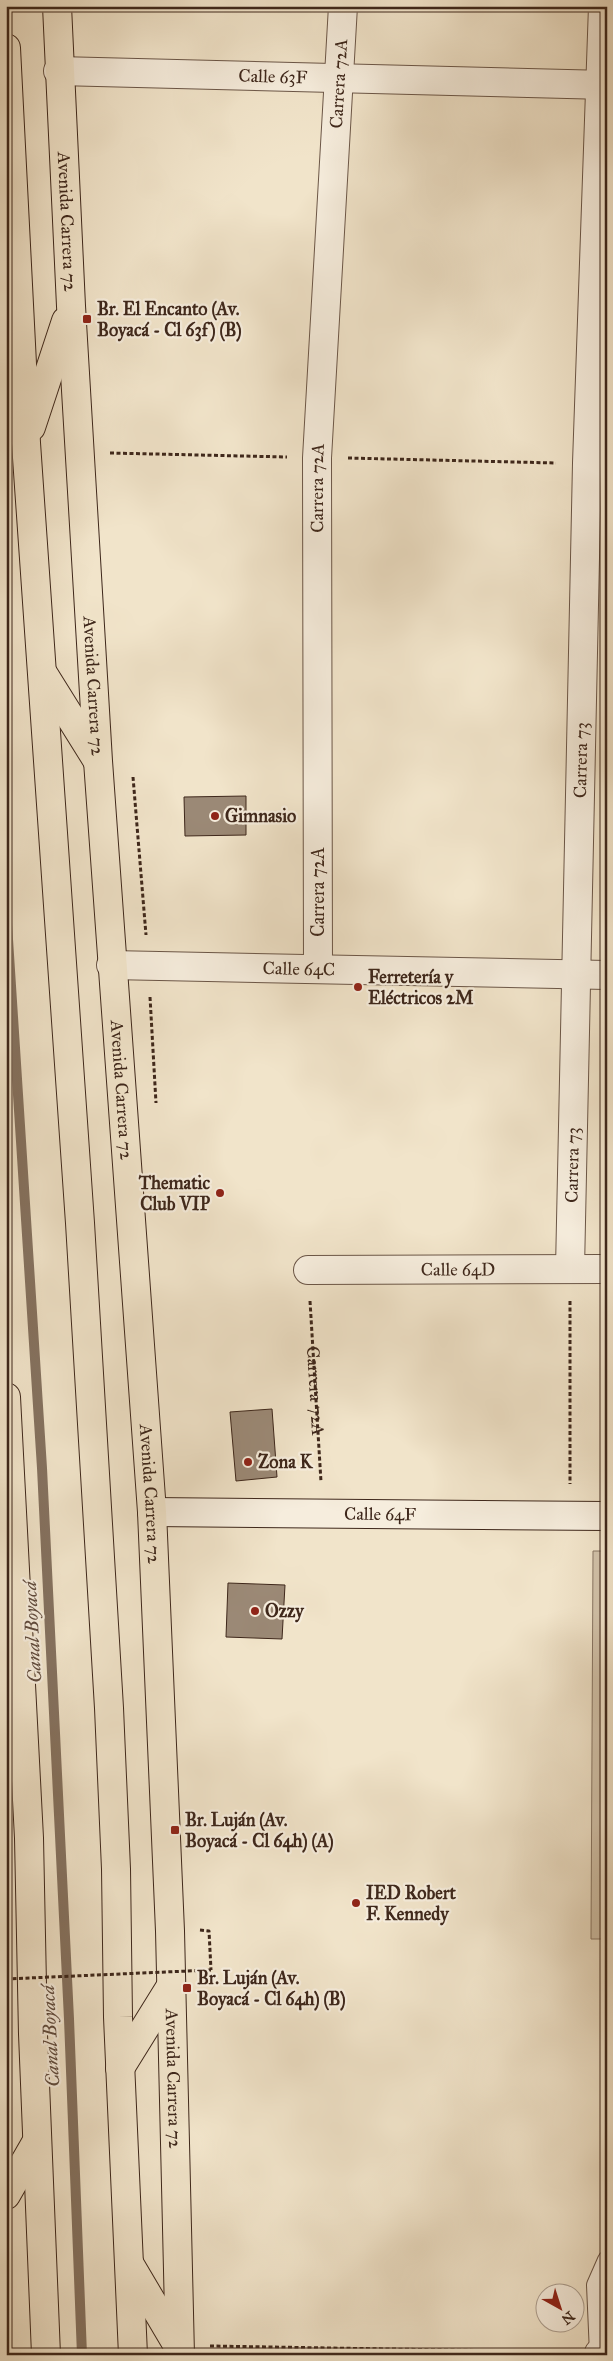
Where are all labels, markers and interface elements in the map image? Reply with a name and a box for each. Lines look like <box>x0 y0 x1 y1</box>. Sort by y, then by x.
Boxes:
street label: Carrera 72A <box>325 38 352 129</box>
street label: Calle 63F <box>238 65 308 88</box>
street label: Avenida Carrera 72 <box>53 150 81 292</box>
place label: Br. El Encanto (Av. Boyacá - Cl 63f) (B) <box>97 298 242 342</box>
marker: Br. El Encanto (Av. Boyacá - Cl 63f) (B) <box>81 313 93 325</box>
street label: Carrera 72A <box>306 443 329 533</box>
street label: Avenida Carrera 72 <box>78 614 109 757</box>
street label: Carrera 73 <box>569 722 593 798</box>
place label: Gimnasio <box>225 805 296 827</box>
marker: Gimnasio <box>209 810 221 822</box>
street label: Carrera 72A <box>307 847 329 937</box>
street label: Calle 64C <box>262 957 335 981</box>
place label: Ferretería y Eléctricos 2M <box>368 966 474 1009</box>
marker: Ferretería y Eléctricos 2M <box>352 981 364 993</box>
street label: Avenida Carrera 72 <box>106 1018 138 1161</box>
street label: Carrera 73 <box>560 1127 584 1203</box>
place label: Thematic Club VIP <box>138 1172 211 1215</box>
marker: Thematic Club VIP <box>214 1187 226 1199</box>
street label: Calle 64D <box>421 1258 495 1281</box>
street label: Carrera 72A <box>302 1345 329 1436</box>
street label: Avenida Carrera 72 <box>135 1422 165 1564</box>
place label: Zona K <box>258 1451 314 1473</box>
marker: Zona K <box>242 1456 254 1468</box>
street label: Calle 64F <box>344 1503 416 1525</box>
water label: Canal Boyacá <box>18 1578 46 1683</box>
place label: Ozzy <box>265 1600 305 1623</box>
marker: Ozzy <box>249 1605 261 1617</box>
place label: Br. Luján (Av. Boyacá - Cl 64h) (A) <box>185 1809 334 1853</box>
marker: Br. Luján (Av. Boyacá - Cl 64h) (A) <box>169 1824 181 1836</box>
place label: IED Robert F. Kennedy <box>366 1882 456 1926</box>
marker: IED Robert F. Kennedy <box>350 1897 362 1909</box>
place label: Br. Luján (Av. Boyacá - Cl 64h) (B) <box>197 1967 346 2011</box>
water label: Canal Boyacá <box>36 1982 64 2087</box>
marker: Br. Luján (Av. Boyacá - Cl 64h) (B) <box>181 1982 193 1994</box>
street label: Avenida Carrera 72 <box>161 2007 186 2149</box>
north arrow <box>536 2284 586 2334</box>
text: N <box>558 2307 578 2328</box>

